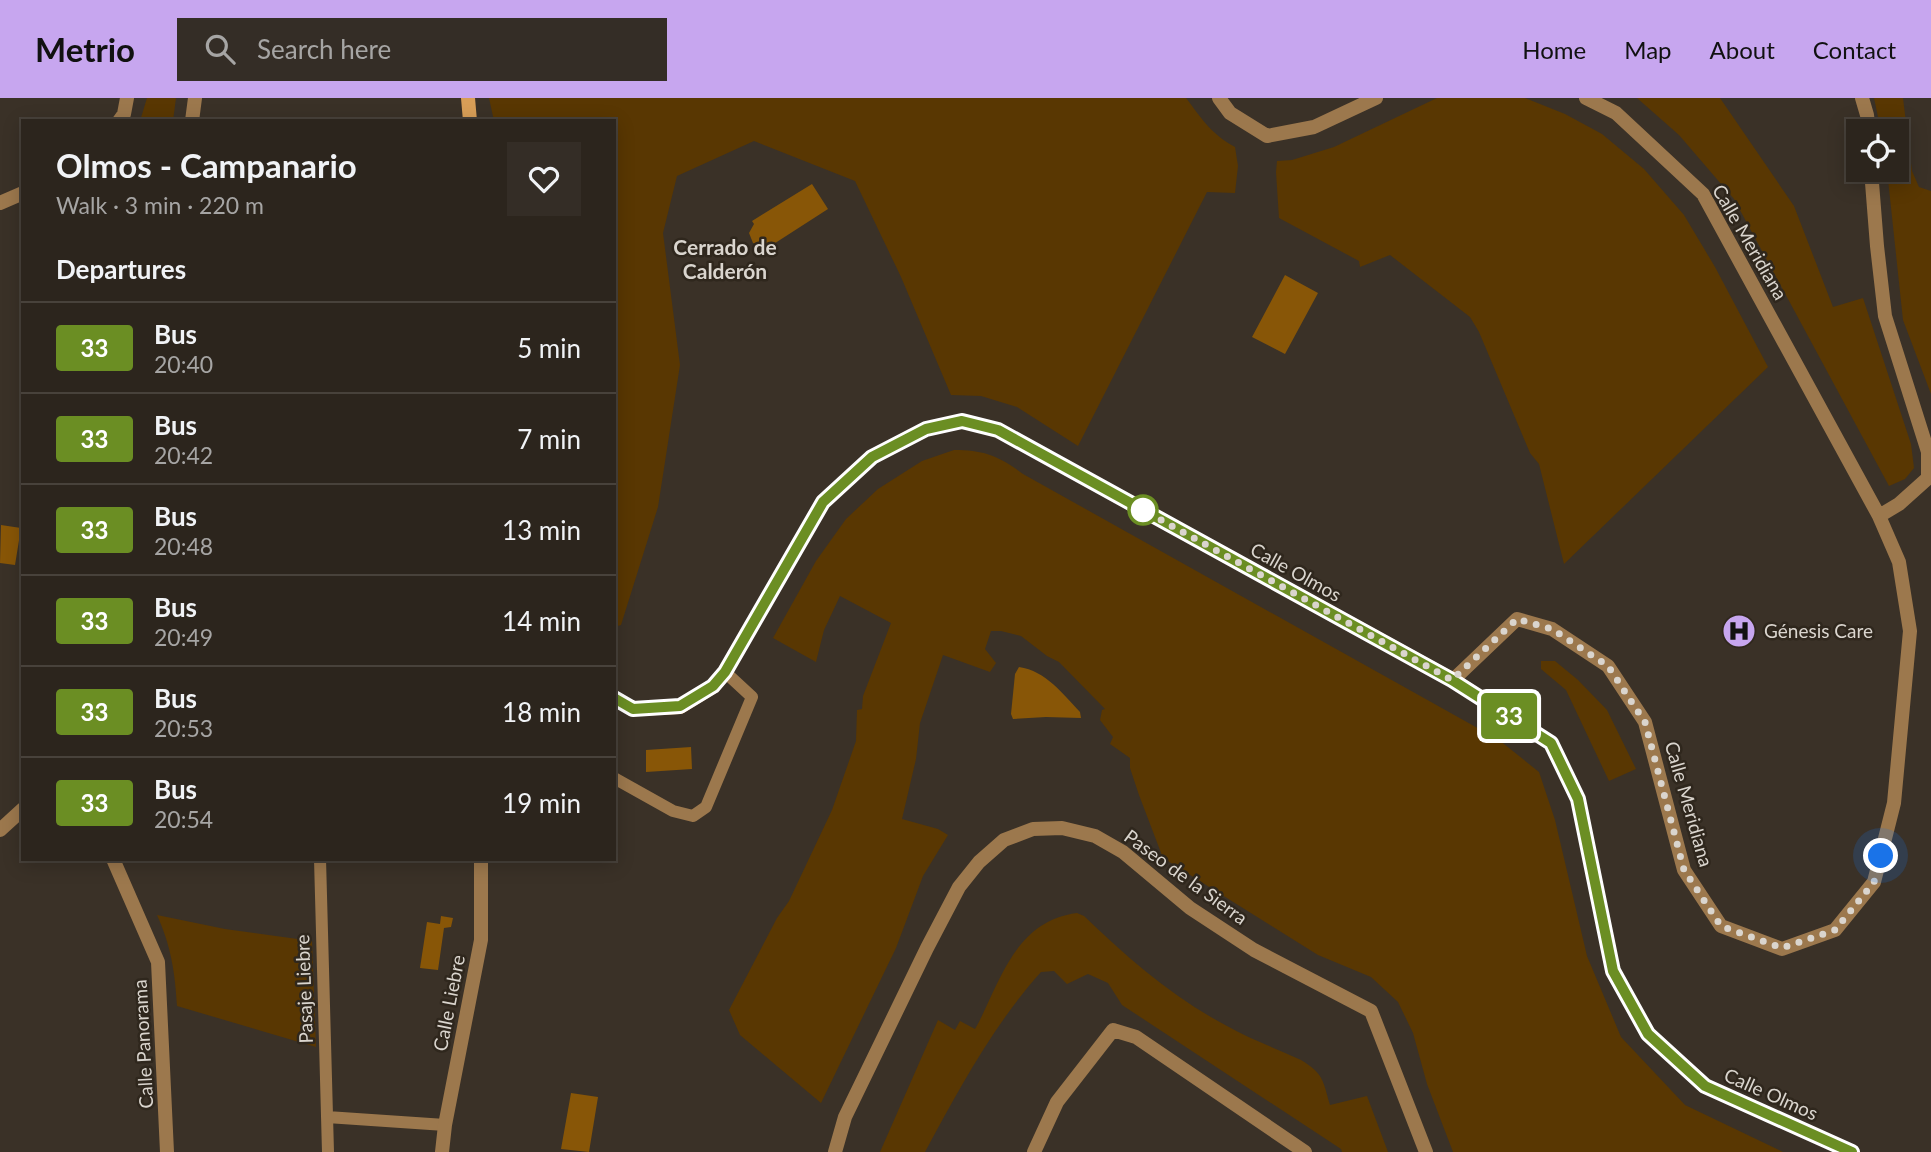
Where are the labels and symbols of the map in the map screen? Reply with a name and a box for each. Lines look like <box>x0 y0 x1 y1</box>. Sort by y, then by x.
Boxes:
street label: Calle Meridiana <box>1708 180 1793 304</box>
district label: Cerrado de Calderón <box>673 234 777 283</box>
unlabelled marker <box>1128 495 1158 525</box>
street label: Calle Olmos <box>1247 537 1346 606</box>
hospital icon: Génesis Care <box>1720 612 1758 650</box>
place label: Génesis Care <box>1764 619 1873 642</box>
line badge: 33 <box>1478 693 1540 739</box>
street label: Calle Meridiana <box>1661 738 1718 869</box>
street label: Paseo de la Sierra <box>1120 824 1252 929</box>
your location <box>1863 838 1898 873</box>
street label: Pasaje Liebre <box>290 934 317 1044</box>
street label: Calle Liebre <box>428 953 469 1053</box>
street label: Calle Panorama <box>128 979 157 1109</box>
street label: Calle Olmos <box>1721 1063 1822 1124</box>

